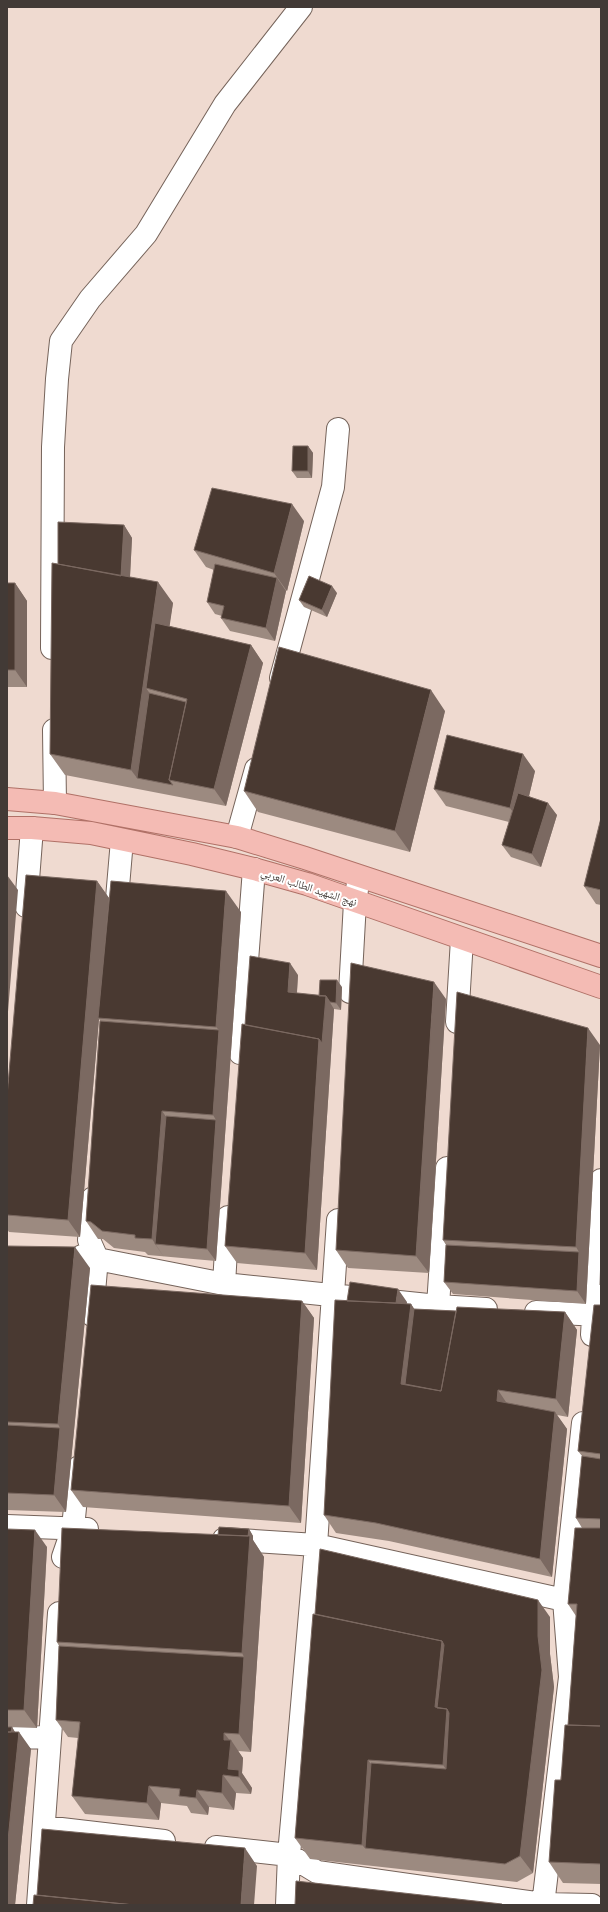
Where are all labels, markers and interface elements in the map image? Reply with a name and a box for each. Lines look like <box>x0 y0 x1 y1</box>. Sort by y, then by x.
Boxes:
street label: نهج الشهيد الطالب العربي <box>259 865 359 911</box>

